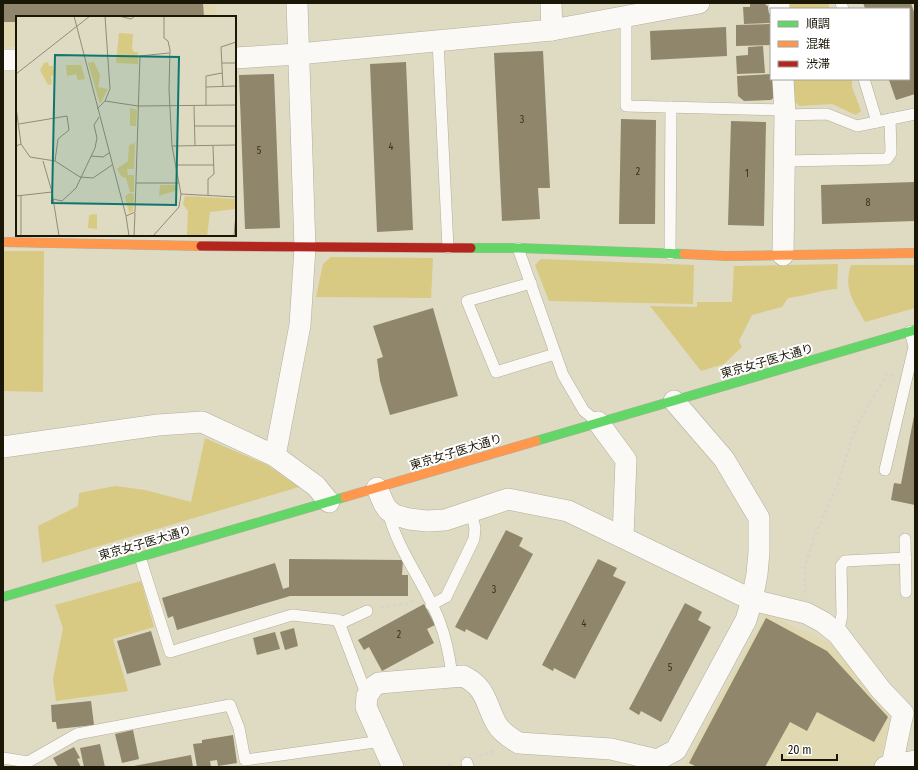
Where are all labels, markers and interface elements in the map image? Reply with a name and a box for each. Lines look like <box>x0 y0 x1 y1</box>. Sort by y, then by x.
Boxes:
legend <box>770 8 910 80</box>
inset map <box>16 16 236 236</box>
text: 順調 <box>806 17 830 31</box>
text: 混雑 <box>806 37 830 51</box>
text: 渋滞 <box>806 57 830 71</box>
house number: 3 <box>520 114 525 126</box>
house number: 4 <box>389 141 394 153</box>
house number: 5 <box>257 145 262 157</box>
house number: 2 <box>636 166 641 178</box>
house number: 1 <box>745 168 749 180</box>
house number: 8 <box>866 197 871 209</box>
street label: 東京女子医大通り <box>719 341 815 381</box>
street label: 東京女子医大通り <box>408 431 504 473</box>
street label: 東京女子医大通り <box>97 523 193 563</box>
house number: 3 <box>492 584 497 596</box>
house number: 4 <box>582 618 587 630</box>
house number: 2 <box>397 629 402 641</box>
house number: 5 <box>668 662 673 674</box>
scale bar <box>782 736 837 762</box>
text: 20 m <box>788 743 812 757</box>

